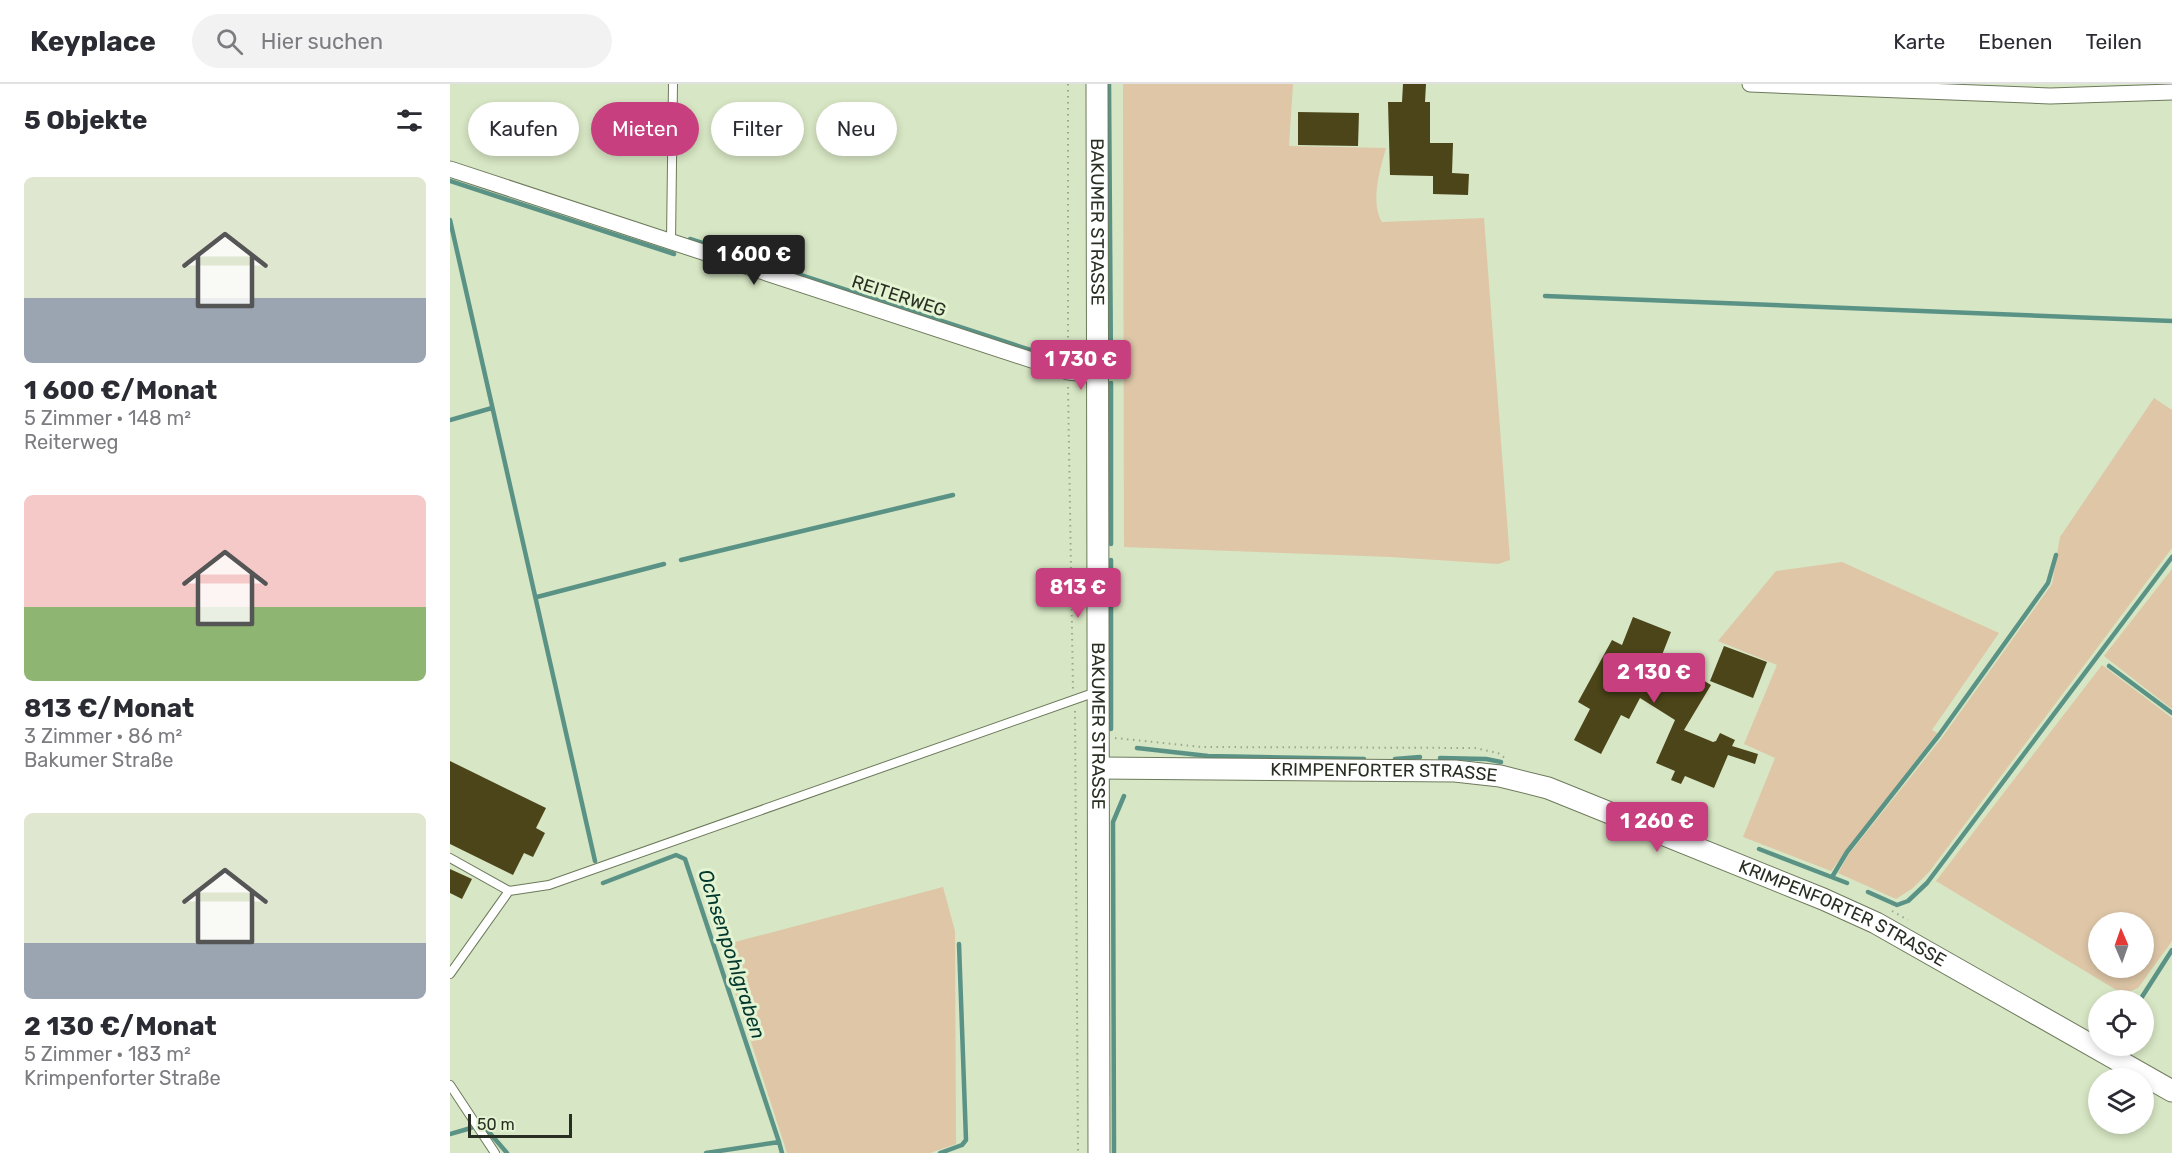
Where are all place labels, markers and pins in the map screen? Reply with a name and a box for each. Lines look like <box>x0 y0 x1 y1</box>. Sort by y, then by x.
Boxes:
pin: 1 600 € <box>699 235 809 286</box>
pin: 1 730 € <box>1026 340 1136 391</box>
pin: 813 € <box>1036 568 1120 619</box>
pin: 2 130 € <box>1599 653 1709 704</box>
pin: 1 260 € <box>1602 802 1712 853</box>

